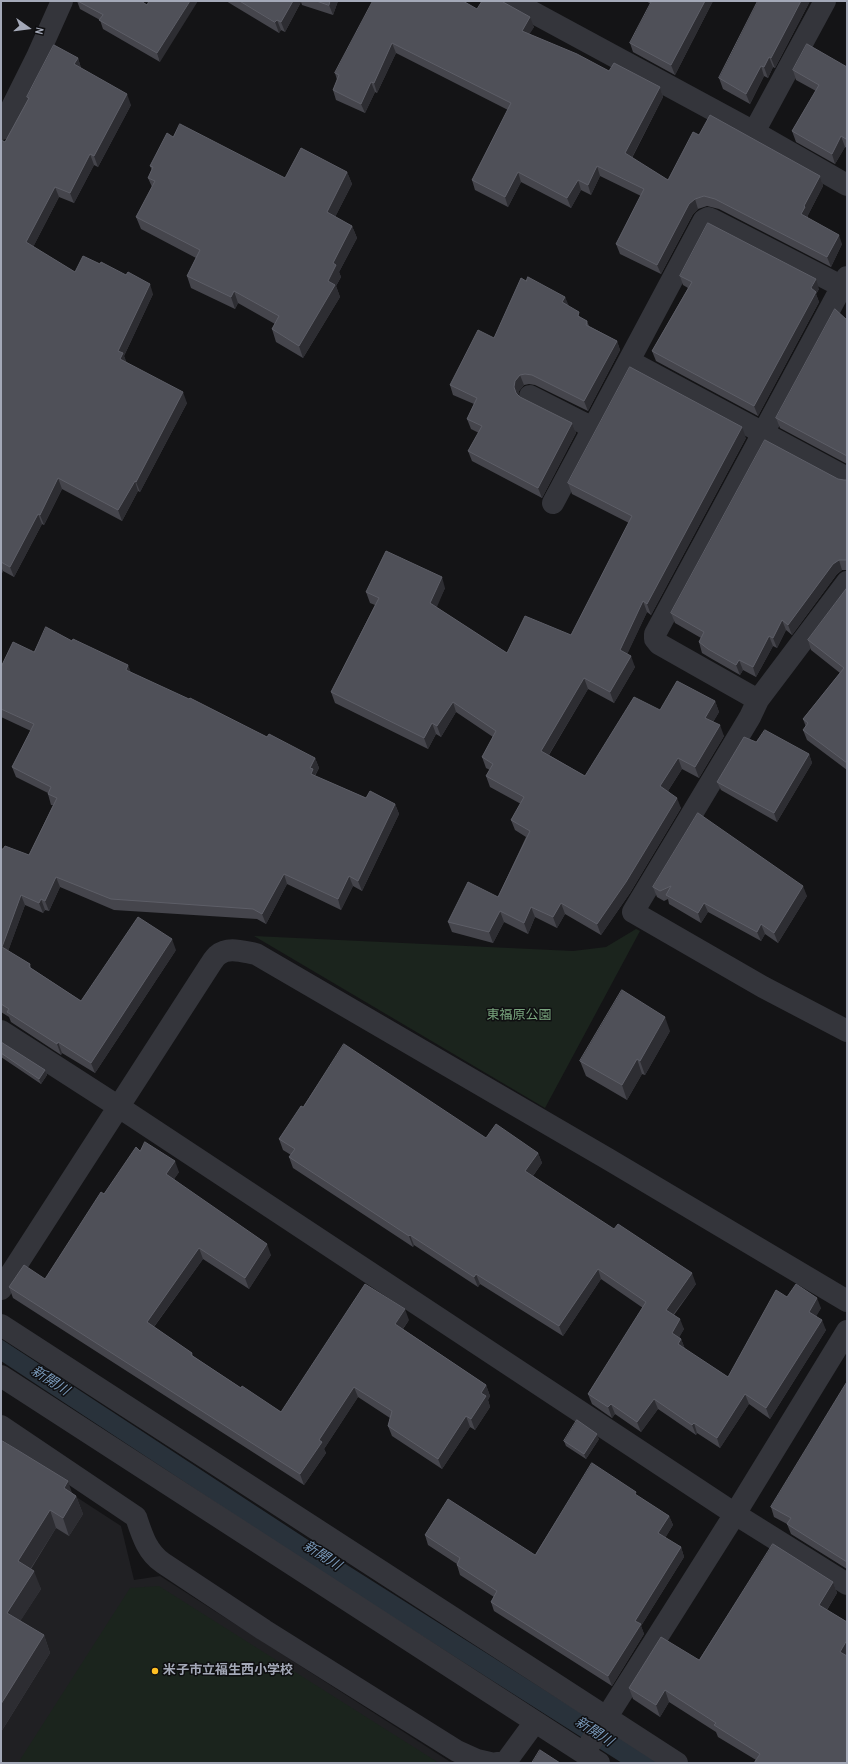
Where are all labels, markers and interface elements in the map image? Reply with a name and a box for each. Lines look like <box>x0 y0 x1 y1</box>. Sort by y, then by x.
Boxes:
north arrow <box>8 8 48 48</box>
text: N <box>32 26 47 36</box>
park label: 東福原公園 <box>487 1008 551 1024</box>
water label: 新開川 <box>28 1363 72 1399</box>
water label: 新開川 <box>300 1538 344 1574</box>
place label: 米子市立福生西小学校 <box>163 1663 293 1679</box>
marker: 米子市立福生西小学校 <box>150 1666 160 1676</box>
water label: 新開川 <box>572 1714 616 1750</box>

